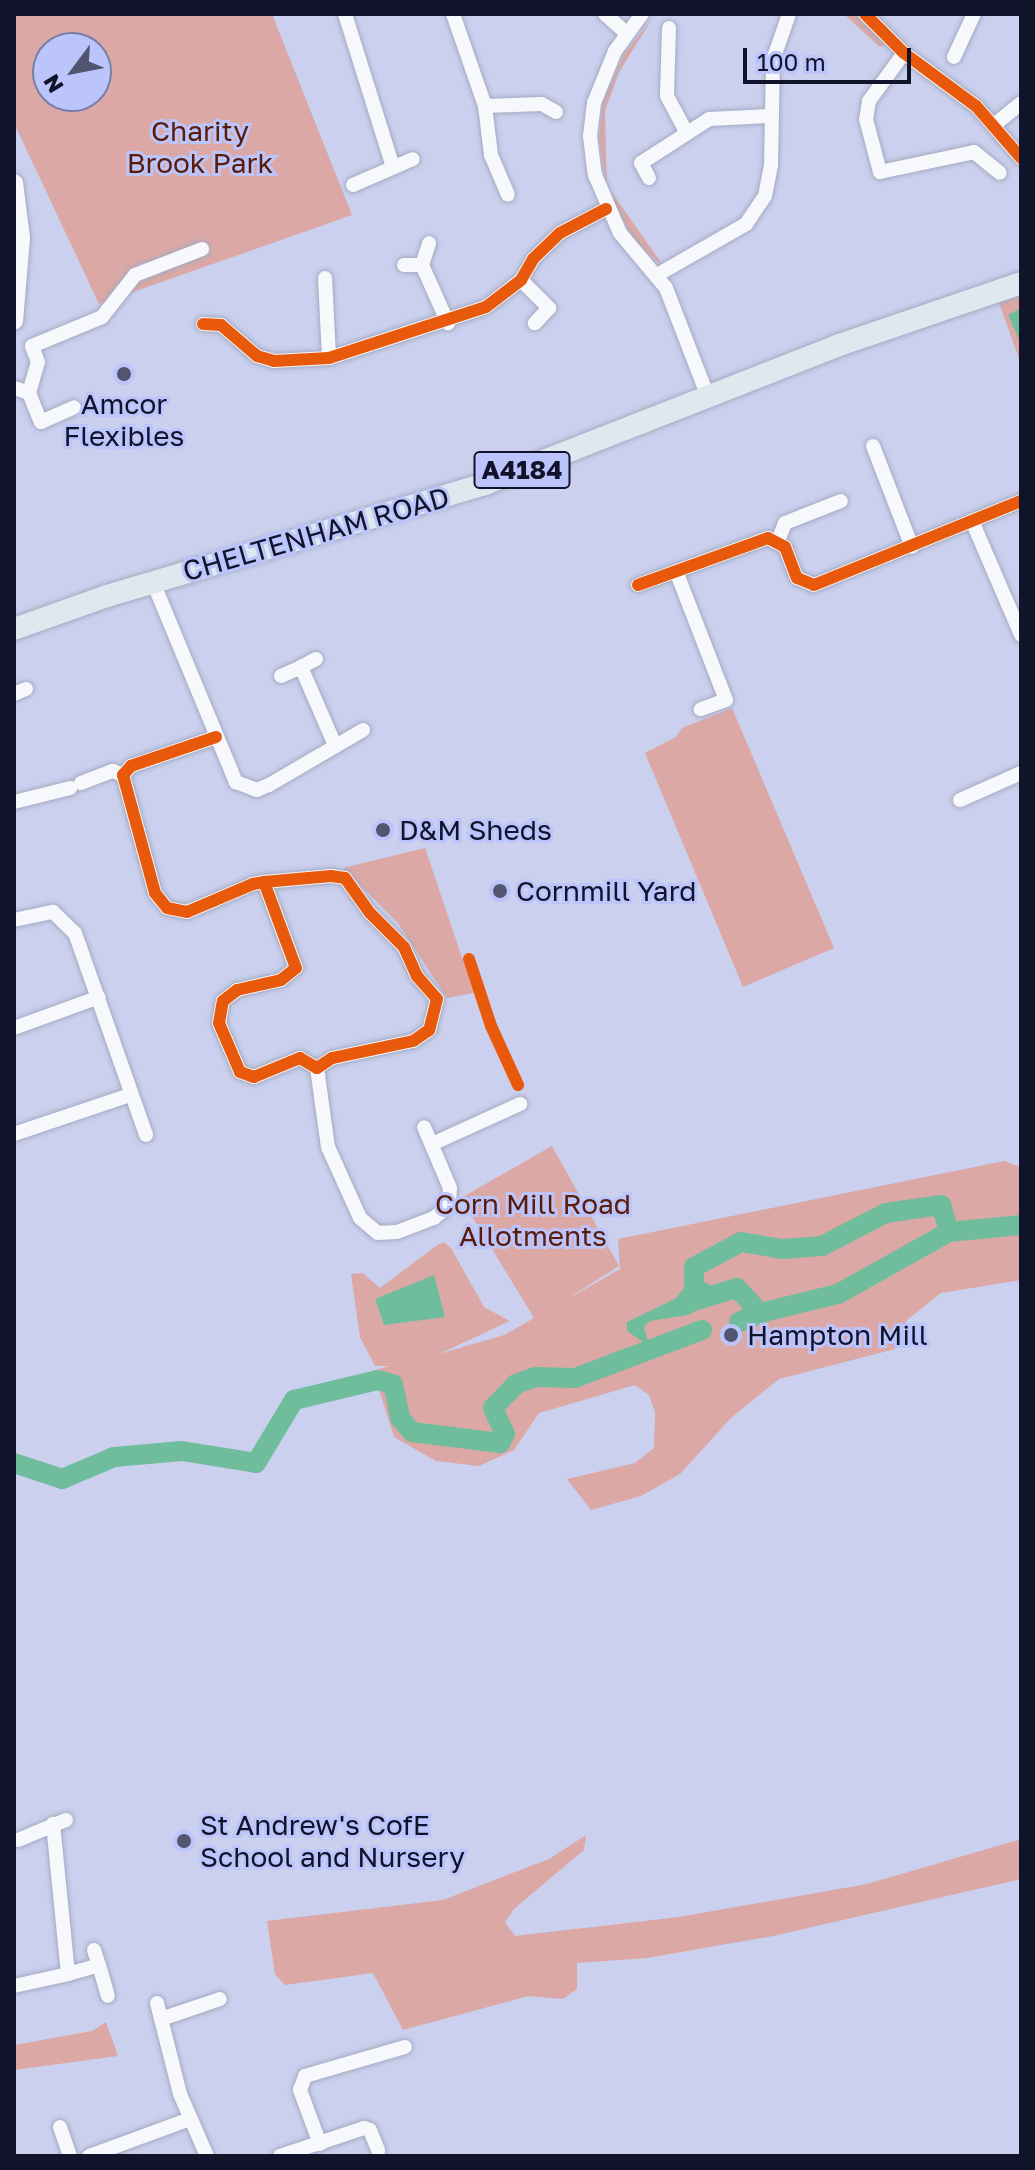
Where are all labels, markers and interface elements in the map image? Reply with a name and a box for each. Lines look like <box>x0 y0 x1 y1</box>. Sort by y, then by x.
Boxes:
north arrow <box>32 32 112 112</box>
scale bar <box>747 32 915 82</box>
text: 100 m <box>757 47 826 76</box>
text: N <box>37 70 69 98</box>
park label: Charity Brook Park <box>127 114 273 180</box>
marker: Amcor Flexibles <box>115 365 133 383</box>
place label: Amcor Flexibles <box>64 387 184 453</box>
road number: A4184 <box>472 448 572 492</box>
street label: CHELTENHAM ROAD <box>179 480 453 588</box>
place label: D&M Sheds <box>399 813 552 847</box>
marker: D&M Sheds <box>374 821 392 839</box>
place label: Cornmill Yard <box>516 874 697 908</box>
marker: Cornmill Yard <box>491 882 509 900</box>
park label: Corn Mill Road Allotments <box>435 1187 631 1253</box>
place label: Hampton Mill <box>747 1318 928 1352</box>
marker: Hampton Mill <box>722 1326 740 1344</box>
place label: St Andrew's CofE School and Nursery <box>200 1808 465 1874</box>
marker: St Andrew's CofE School and Nursery <box>175 1832 193 1850</box>

